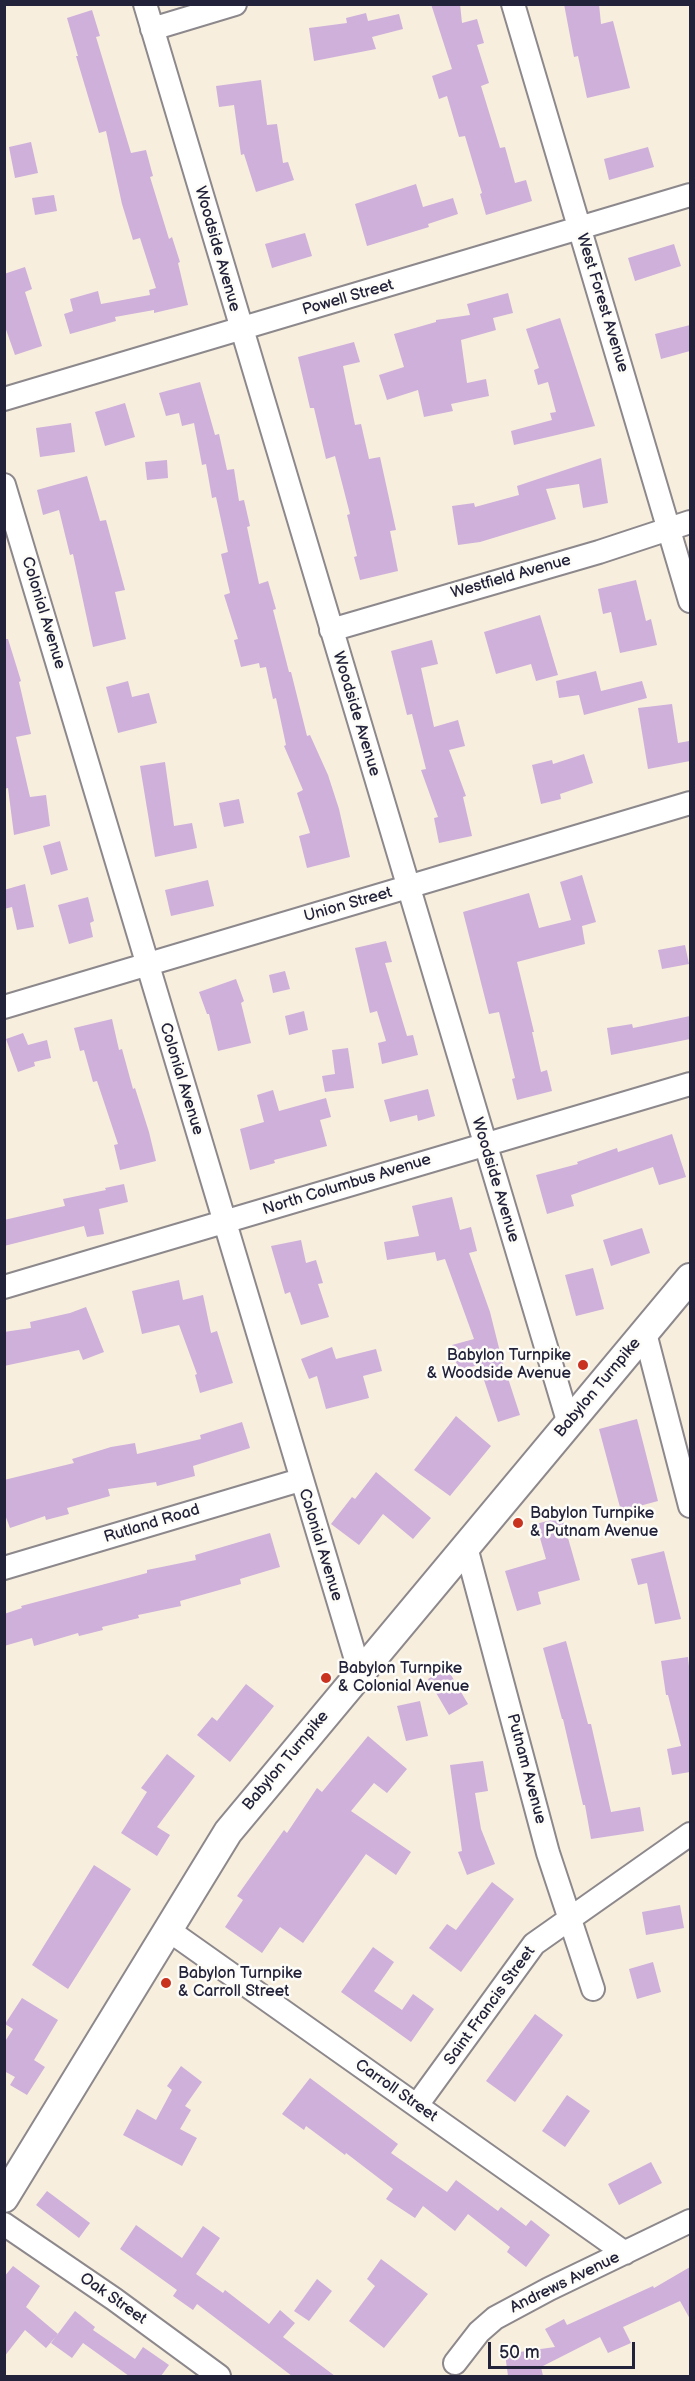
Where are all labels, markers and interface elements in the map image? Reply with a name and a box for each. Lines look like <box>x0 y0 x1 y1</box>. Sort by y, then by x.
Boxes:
street label: Woodside Avenue <box>190 184 244 314</box>
street label: West Forest Avenue <box>572 231 632 375</box>
street label: Powell Street <box>300 276 396 320</box>
street label: Westfield Avenue <box>449 551 573 603</box>
street label: Colonial Avenue <box>17 555 69 671</box>
street label: Woodside Avenue <box>328 649 384 779</box>
street label: Union Street <box>302 883 394 927</box>
street label: Colonial Avenue <box>155 1021 207 1137</box>
street label: Woodside Avenue <box>467 1115 523 1245</box>
street label: North Columbus Avenue <box>260 1150 434 1220</box>
street label: Babylon Turnpike <box>551 1334 645 1442</box>
place label: Babylon Turnpike & Woodside Avenue <box>427 1346 571 1384</box>
marker: Babylon Turnpike & Woodside Avenue <box>576 1358 590 1372</box>
street label: Colonial Avenue <box>294 1487 346 1603</box>
street label: Rutland Road <box>102 1500 202 1548</box>
place label: Babylon Turnpike & Putnam Avenue <box>530 1504 658 1542</box>
marker: Babylon Turnpike & Putnam Avenue <box>511 1516 525 1530</box>
place label: Babylon Turnpike & Colonial Avenue <box>338 1659 469 1697</box>
marker: Babylon Turnpike & Colonial Avenue <box>319 1671 333 1685</box>
street label: Babylon Turnpike <box>239 1707 333 1815</box>
street label: Putnam Avenue <box>502 1712 550 1826</box>
street label: Saint Francis Street <box>440 1943 540 2069</box>
place label: Babylon Turnpike & Carroll Street <box>178 1964 302 2002</box>
marker: Babylon Turnpike & Carroll Street <box>159 1976 173 1990</box>
street label: Carroll Street <box>351 2056 441 2126</box>
street label: Andrews Avenue <box>507 2248 623 2318</box>
street label: Oak Street <box>76 2269 150 2329</box>
scale bar <box>491 2330 638 2368</box>
text: 50 m <box>499 2342 540 2363</box>

